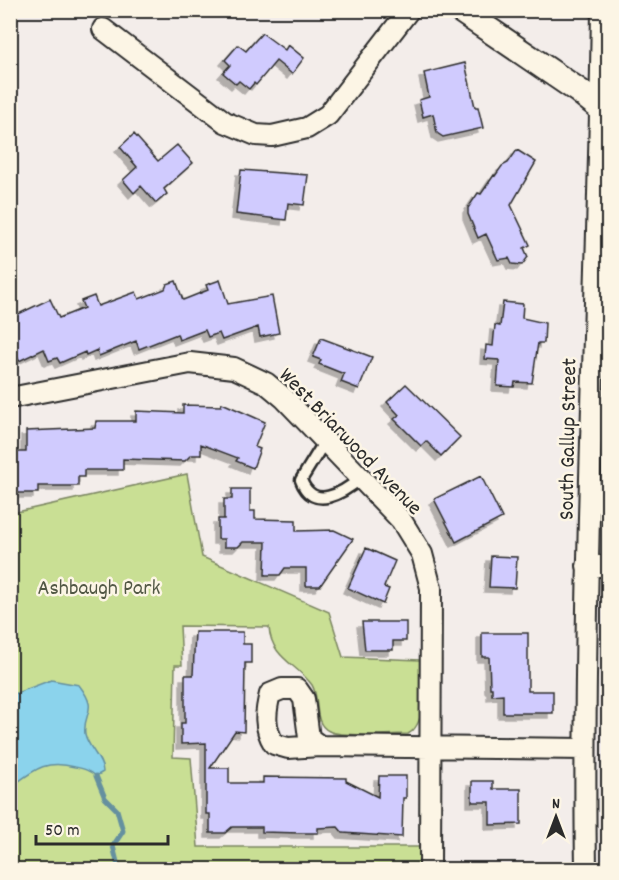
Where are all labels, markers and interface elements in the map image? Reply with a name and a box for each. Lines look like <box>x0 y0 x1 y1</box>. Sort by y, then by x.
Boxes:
street label: South Gallup Street <box>553 358 586 520</box>
street label: West Briarwood Avenue <box>271 361 428 523</box>
park label: Ashbaugh Park <box>38 574 160 605</box>
north arrow <box>526 787 586 847</box>
text: N <box>552 793 560 816</box>
scale bar <box>36 808 168 846</box>
text: 50 m <box>45 819 80 844</box>

